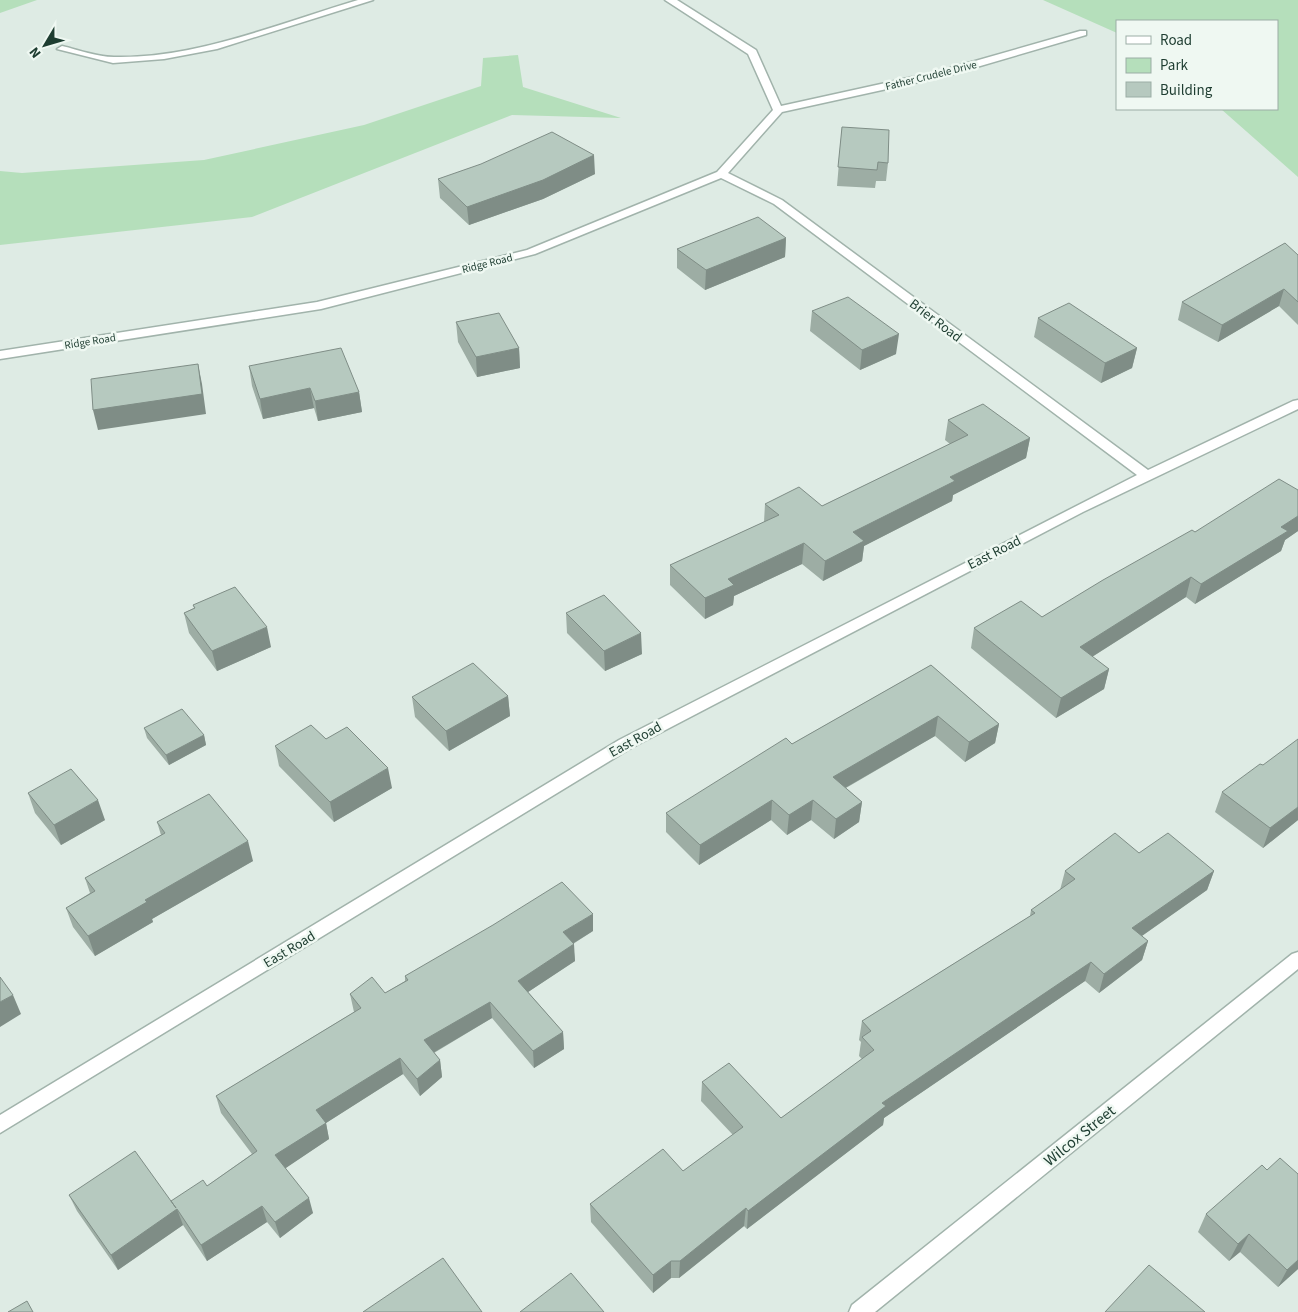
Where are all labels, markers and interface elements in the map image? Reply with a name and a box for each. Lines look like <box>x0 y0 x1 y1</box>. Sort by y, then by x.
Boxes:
north arrow <box>20 20 70 70</box>
legend <box>1116 20 1278 110</box>
text: Road <box>1160 30 1192 51</box>
text: N <box>25 43 46 62</box>
text: Park <box>1160 55 1189 76</box>
street label: Father Crudele Drive <box>884 57 979 94</box>
text: Building <box>1160 80 1213 101</box>
street label: Ridge Road <box>460 250 514 277</box>
street label: Brier Road <box>905 294 966 347</box>
street label: Ridge Road <box>63 330 117 353</box>
street label: East Road <box>964 531 1025 575</box>
street label: East Road <box>605 717 666 763</box>
street label: East Road <box>260 926 319 973</box>
street label: Wilcox Street <box>1039 1100 1121 1172</box>

